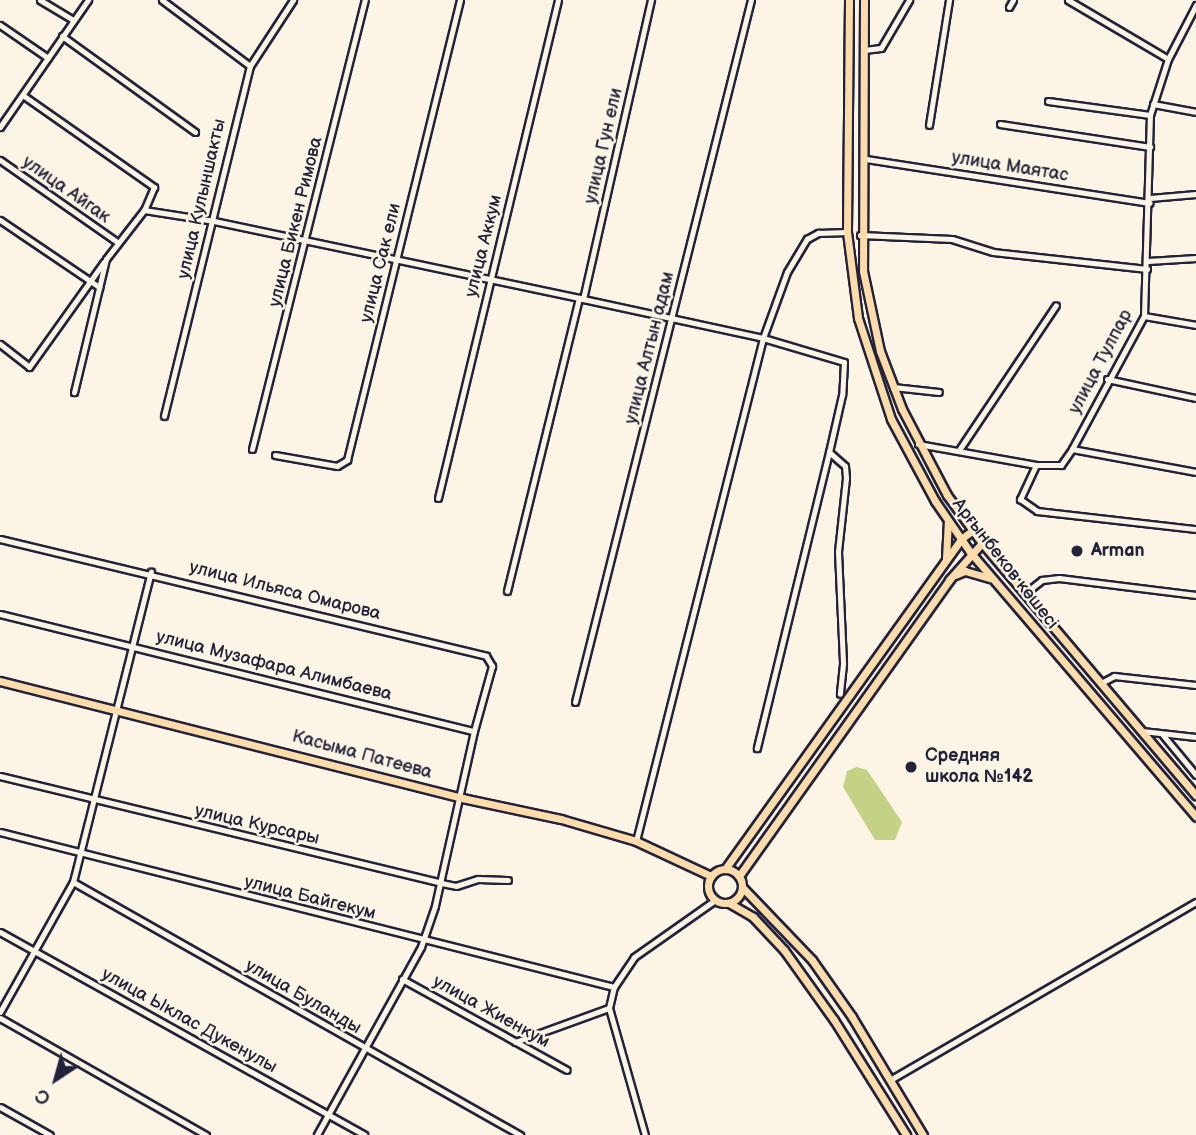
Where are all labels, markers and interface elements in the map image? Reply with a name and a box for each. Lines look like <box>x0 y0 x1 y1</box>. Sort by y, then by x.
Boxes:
street label: улица Гун ели <box>580 86 628 206</box>
street label: улица Кулыншакты <box>173 117 231 281</box>
street label: улица Бикен Римова <box>264 135 328 309</box>
street label: улица Маятас <box>950 147 1070 187</box>
street label: улица Айгак <box>18 152 114 228</box>
street label: улица Аккум <box>461 193 507 299</box>
street label: улица Сак ели <box>356 201 406 325</box>
street label: улица Алтын адам <box>621 270 679 426</box>
street label: улица Тулпар <box>1065 306 1137 418</box>
street label: Арғынбеков көшесі <box>947 494 1063 634</box>
place label: Arman <box>1091 540 1145 562</box>
marker: Arman <box>1069 543 1085 559</box>
street label: улица Ильяса Омарова <box>187 557 383 625</box>
street label: улица Музафара Алимбаева <box>154 626 394 706</box>
street label: Касыма Патеева <box>290 726 434 784</box>
place label: Средняя школа №142 <box>925 746 1033 788</box>
marker: Средняя школа №142 <box>903 759 919 775</box>
street label: улица Курсары <box>193 800 321 850</box>
street label: улица Байгекум <box>242 871 378 925</box>
street label: улица Буланды <box>241 955 365 1039</box>
street label: улица Ыклас Дукенулы <box>97 964 281 1078</box>
street label: улица Жиенкум <box>429 971 553 1053</box>
north arrow <box>21 1044 91 1114</box>
text: С <box>31 1083 55 1110</box>

